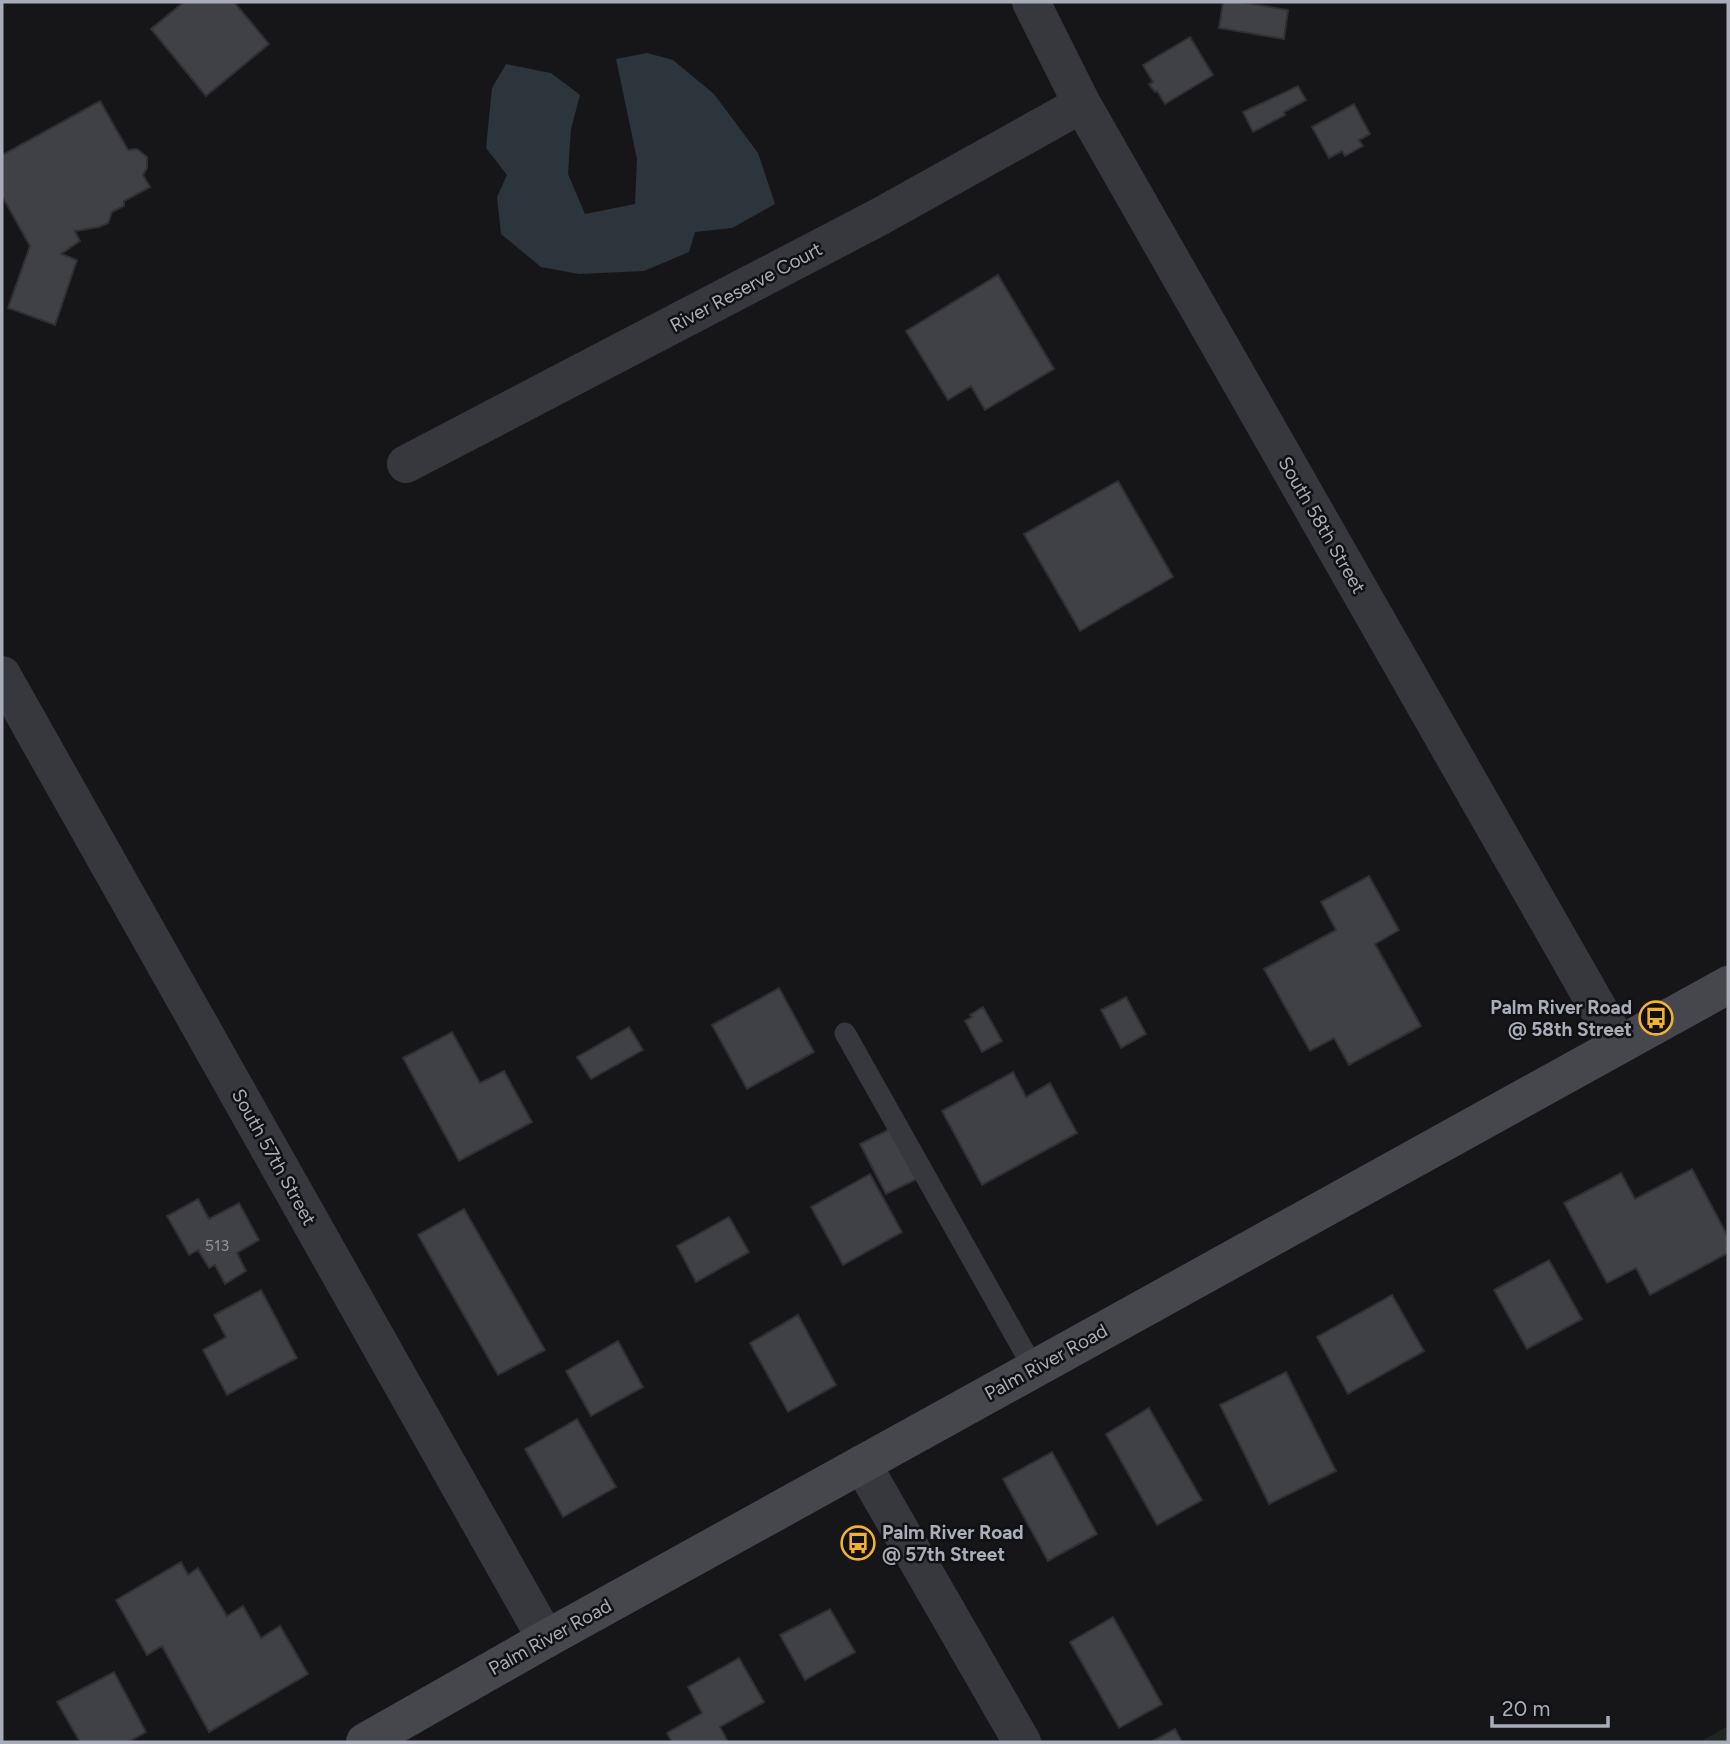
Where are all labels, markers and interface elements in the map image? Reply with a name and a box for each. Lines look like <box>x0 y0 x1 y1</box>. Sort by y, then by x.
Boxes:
street label: River Reserve Court <box>666 237 826 337</box>
street label: South 58th Street <box>1274 453 1370 597</box>
place label: Palm River Road @ 58th Street <box>1490 996 1632 1041</box>
bus stop icon: Palm River Road @ 58th Street <box>1637 999 1675 1037</box>
street label: South 57th Street <box>227 1085 321 1229</box>
house number: 513 <box>205 1236 229 1255</box>
street label: Palm River Road <box>981 1319 1111 1405</box>
place label: Palm River Road @ 57th Street <box>882 1521 1024 1566</box>
bus stop icon: Palm River Road @ 57th Street <box>839 1524 877 1562</box>
street label: Palm River Road <box>485 1594 615 1680</box>
scale bar <box>1492 1684 1608 1728</box>
text: 20 m <box>1502 1696 1550 1721</box>

